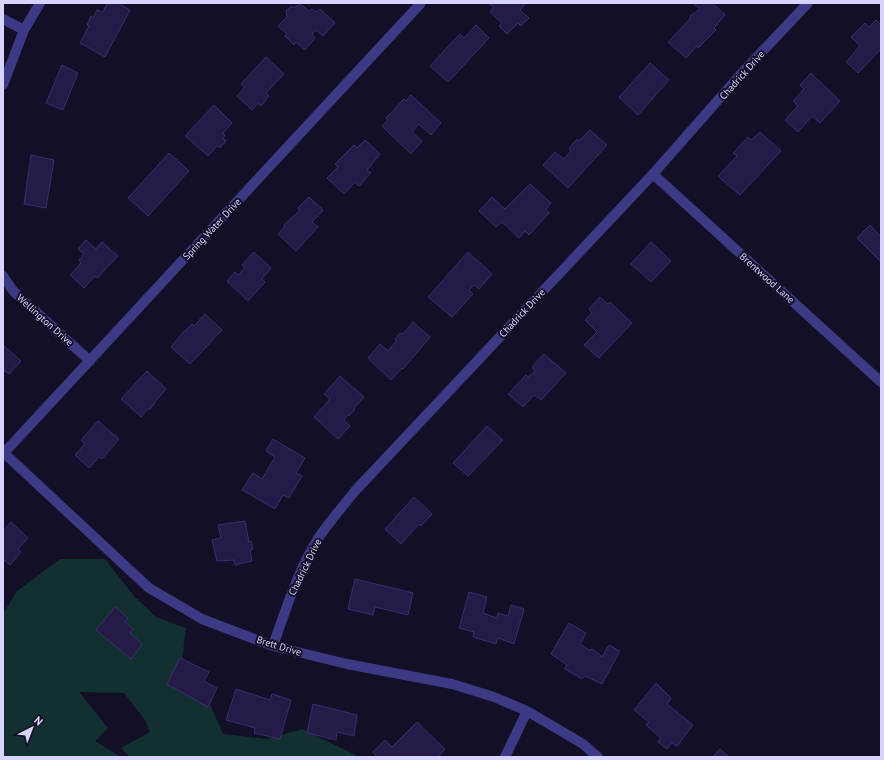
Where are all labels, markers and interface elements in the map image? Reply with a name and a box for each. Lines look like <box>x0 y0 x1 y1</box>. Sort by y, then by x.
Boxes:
street label: Chadrick Drive <box>717 48 767 102</box>
street label: Spring Water Drive <box>180 195 244 263</box>
street label: Brentwood Lane <box>737 250 797 306</box>
street label: Chadrick Drive <box>496 286 548 340</box>
street label: Wellington Drive <box>14 291 76 349</box>
street label: Chadrick Drive <box>286 536 324 598</box>
street label: Brett Drive <box>255 633 303 659</box>
north arrow <box>12 708 52 748</box>
text: N <box>31 713 46 728</box>

